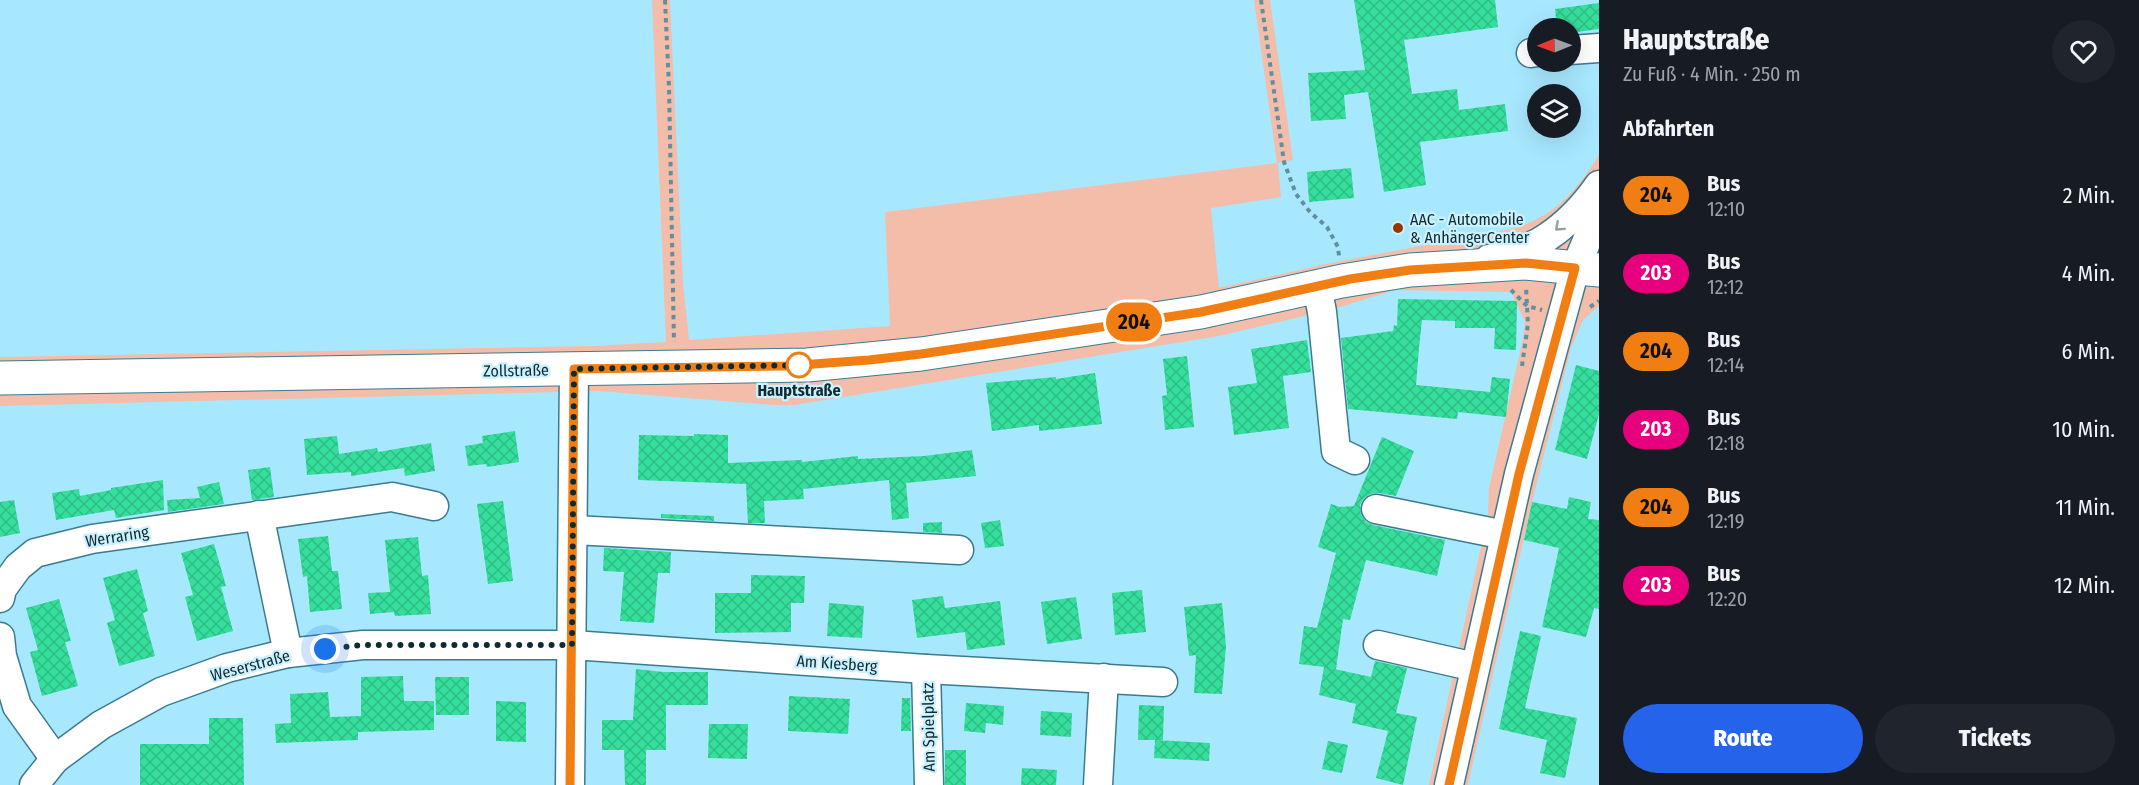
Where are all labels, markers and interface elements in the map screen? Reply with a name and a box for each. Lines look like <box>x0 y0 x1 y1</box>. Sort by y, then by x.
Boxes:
north arrow <box>1527 18 1581 72</box>
map controls <box>1527 18 1581 138</box>
button: heart <box>2052 20 2115 83</box>
text: Hauptstraße <box>1623 23 1769 56</box>
text: Zu Fuß · 4 Min. · 250 m <box>1623 62 1801 86</box>
button: layers <box>1527 84 1581 138</box>
text: Abfahrten <box>1623 115 1714 142</box>
text: Bus <box>1707 170 1740 197</box>
text: 204 <box>1640 182 1672 208</box>
text: 2 Min. <box>2063 182 2115 209</box>
text: 12:10 <box>1707 197 1745 221</box>
place label: AAC - Automobile & AnhängerCenter <box>1410 210 1530 247</box>
one-way arrow <box>1555 220 1565 231</box>
marker: AAC - Automobile & AnhängerCenter <box>1391 221 1405 235</box>
text: Bus <box>1707 248 1740 275</box>
text: 203 <box>1641 260 1671 286</box>
text: 4 Min. <box>2062 260 2115 287</box>
text: 12:12 <box>1707 275 1744 299</box>
line badge: 204 <box>1100 302 1168 342</box>
text: 204 <box>1118 309 1150 335</box>
text: Bus <box>1707 326 1740 353</box>
text: 204 <box>1640 338 1672 364</box>
text: 6 Min. <box>2061 338 2115 365</box>
marker: Hauptstraße <box>786 352 812 378</box>
text: 12:14 <box>1707 353 1745 377</box>
street label: Zollstraße <box>483 360 549 381</box>
place label: Hauptstraße <box>757 381 841 400</box>
text: Bus <box>1707 404 1740 431</box>
text: 203 <box>1641 416 1671 442</box>
text: 10 Min. <box>2052 416 2115 443</box>
text: 12:18 <box>1707 431 1745 455</box>
text: Bus <box>1707 482 1740 509</box>
text: 204 <box>1640 494 1672 520</box>
text: 11 Min. <box>2056 494 2115 521</box>
text: 12:19 <box>1707 509 1745 533</box>
street label: Werraring <box>84 522 151 551</box>
text: Bus <box>1707 560 1740 587</box>
text: 203 <box>1641 572 1671 598</box>
text: 12 Min. <box>2054 572 2115 599</box>
text: 12:20 <box>1707 587 1747 611</box>
your location <box>310 634 340 664</box>
street label: Weserstraße <box>208 646 292 685</box>
street label: Am Kiesberg <box>796 651 879 676</box>
street label: Am Spielplatz <box>918 682 939 772</box>
button: Route <box>1623 704 1863 773</box>
button: Tickets <box>1875 704 2115 773</box>

